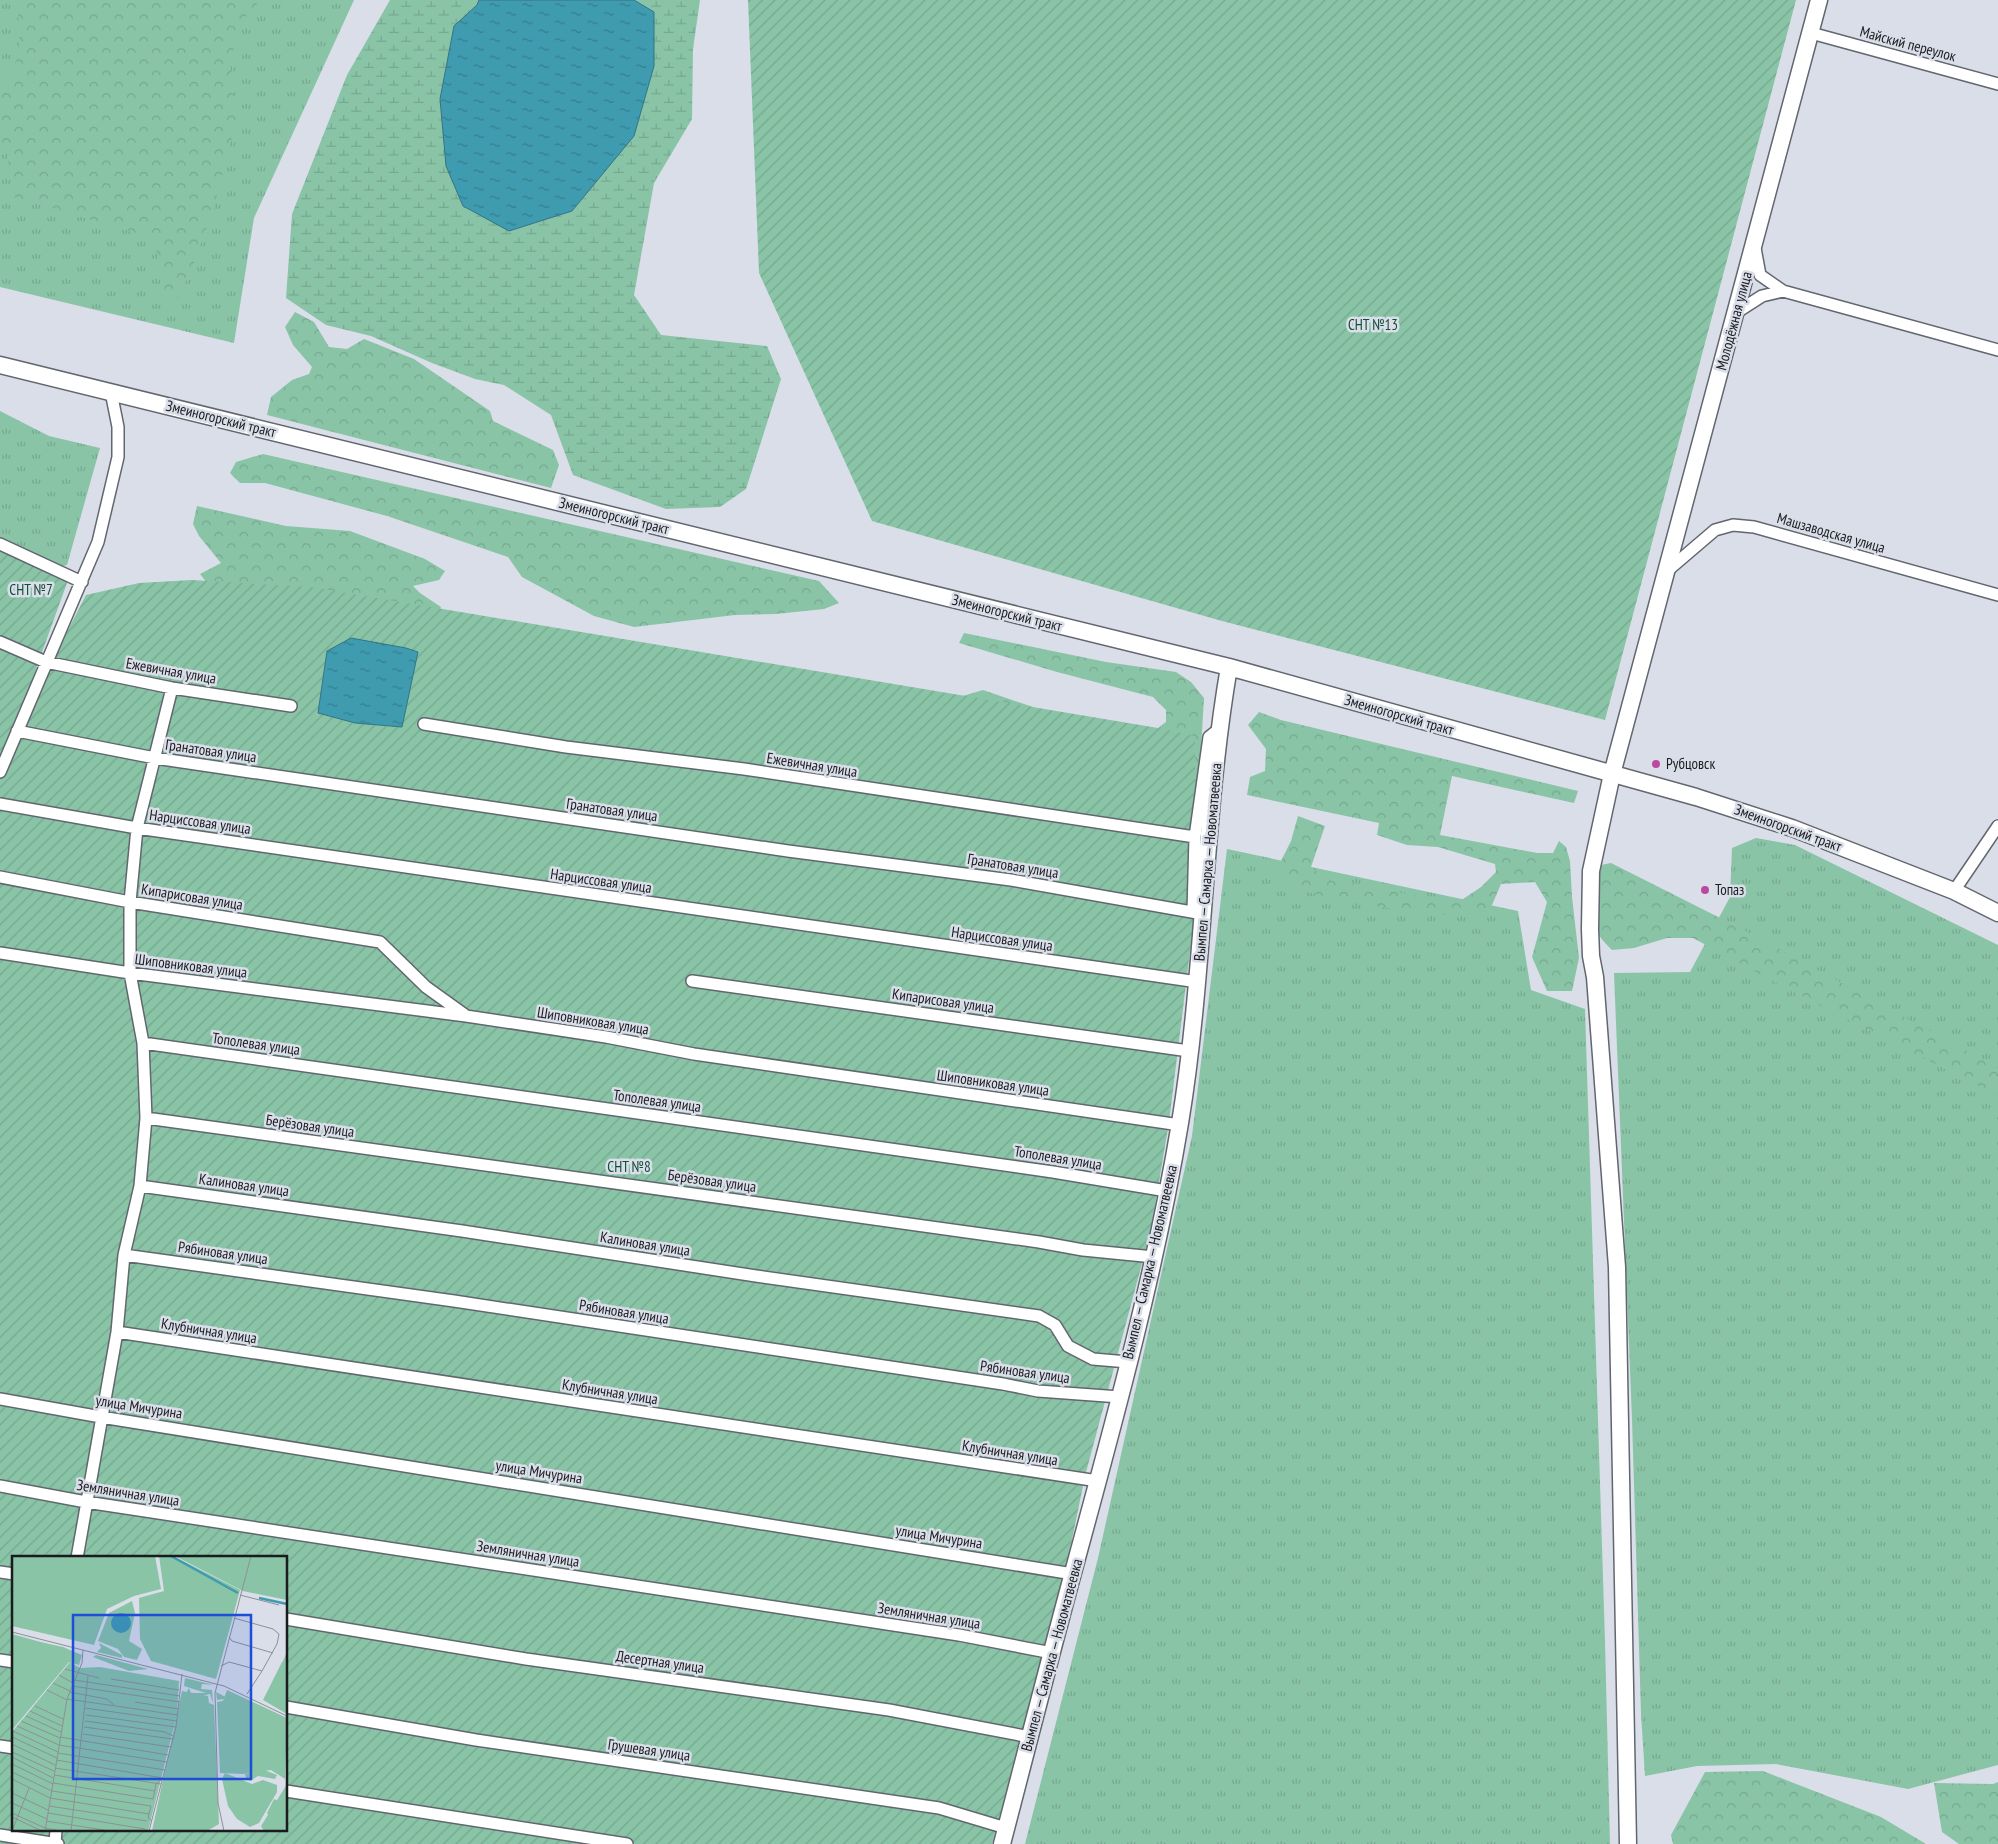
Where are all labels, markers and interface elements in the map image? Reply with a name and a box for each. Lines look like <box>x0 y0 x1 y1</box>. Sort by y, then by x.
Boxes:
street label: Майский переулок <box>1858 22 1958 66</box>
street label: Молодёжная улица <box>1711 269 1756 372</box>
park label: СНТ №13 <box>1348 315 1398 334</box>
street label: Змеиногорский тракт <box>164 396 278 441</box>
street label: Змеиногорский тракт <box>557 493 671 538</box>
street label: Машзаводская улица <box>1775 508 1887 557</box>
park label: СНТ №7 <box>9 580 53 599</box>
street label: Змеиногорский тракт <box>950 590 1064 635</box>
street label: Ежевичная улица <box>124 653 218 688</box>
street label: Змеиногорский тракт <box>1342 690 1456 739</box>
street label: Гранатовая улица <box>164 735 258 766</box>
street label: Ежевичная улица <box>765 748 859 781</box>
place label: Рубцовск <box>1666 754 1715 773</box>
marker: Рубцовск <box>1650 758 1662 770</box>
street label: Вымпел — Самарка — Новоматвеевка <box>1189 762 1226 962</box>
street label: Гранатовая улица <box>565 794 659 825</box>
street label: Змеиногорский тракт <box>1732 799 1845 856</box>
street label: Нарциссовая улица <box>148 805 252 838</box>
street label: Гранатовая улица <box>966 849 1060 882</box>
street label: Нарциссовая улица <box>549 864 653 897</box>
street label: Кипарисовая улица <box>140 879 244 914</box>
place label: Топаз <box>1715 880 1744 899</box>
marker: Топаз <box>1699 884 1711 896</box>
street label: Нарциссовая улица <box>950 922 1054 955</box>
street label: Шиповниковая улица <box>134 949 248 982</box>
street label: Кипарисовая улица <box>891 984 995 1017</box>
street label: Шиповниковая улица <box>536 1002 650 1039</box>
street label: Тополевая улица <box>211 1028 301 1059</box>
street label: Шиповниковая улица <box>936 1065 1050 1100</box>
street label: Тополевая улица <box>612 1085 702 1116</box>
street label: Берёзовая улица <box>265 1110 355 1141</box>
street label: Тополевая улица <box>1013 1141 1103 1174</box>
park label: СНТ №8 <box>607 1157 651 1176</box>
street label: Вымпел — Самарка — Новоматвеевка <box>1118 1163 1181 1361</box>
street label: Берёзовая улица <box>667 1165 757 1196</box>
street label: Калиновая улица <box>198 1169 290 1200</box>
street label: Калиновая улица <box>599 1227 691 1260</box>
street label: Рябиновая улица <box>177 1237 269 1268</box>
street label: Рябиновая улица <box>578 1295 670 1328</box>
street label: Клубничная улица <box>160 1314 258 1347</box>
street label: Рябиновая улица <box>979 1356 1071 1387</box>
street label: Клубничная улица <box>561 1375 659 1408</box>
street label: улица Мичурина <box>94 1390 184 1423</box>
street label: Клубничная улица <box>961 1436 1059 1469</box>
street label: улица Мичурина <box>494 1455 584 1488</box>
street label: Земляничная улица <box>75 1475 181 1510</box>
street label: улица Мичурина <box>894 1520 984 1553</box>
street label: Земляничная улица <box>475 1536 581 1571</box>
inset map <box>12 1556 288 1832</box>
street label: Вымпел — Самарка — Новоматвеевка <box>1017 1556 1086 1753</box>
street label: Земляничная улица <box>876 1598 982 1633</box>
street label: Десертная улица <box>615 1646 705 1677</box>
street label: Грушевая улица <box>607 1734 691 1765</box>

